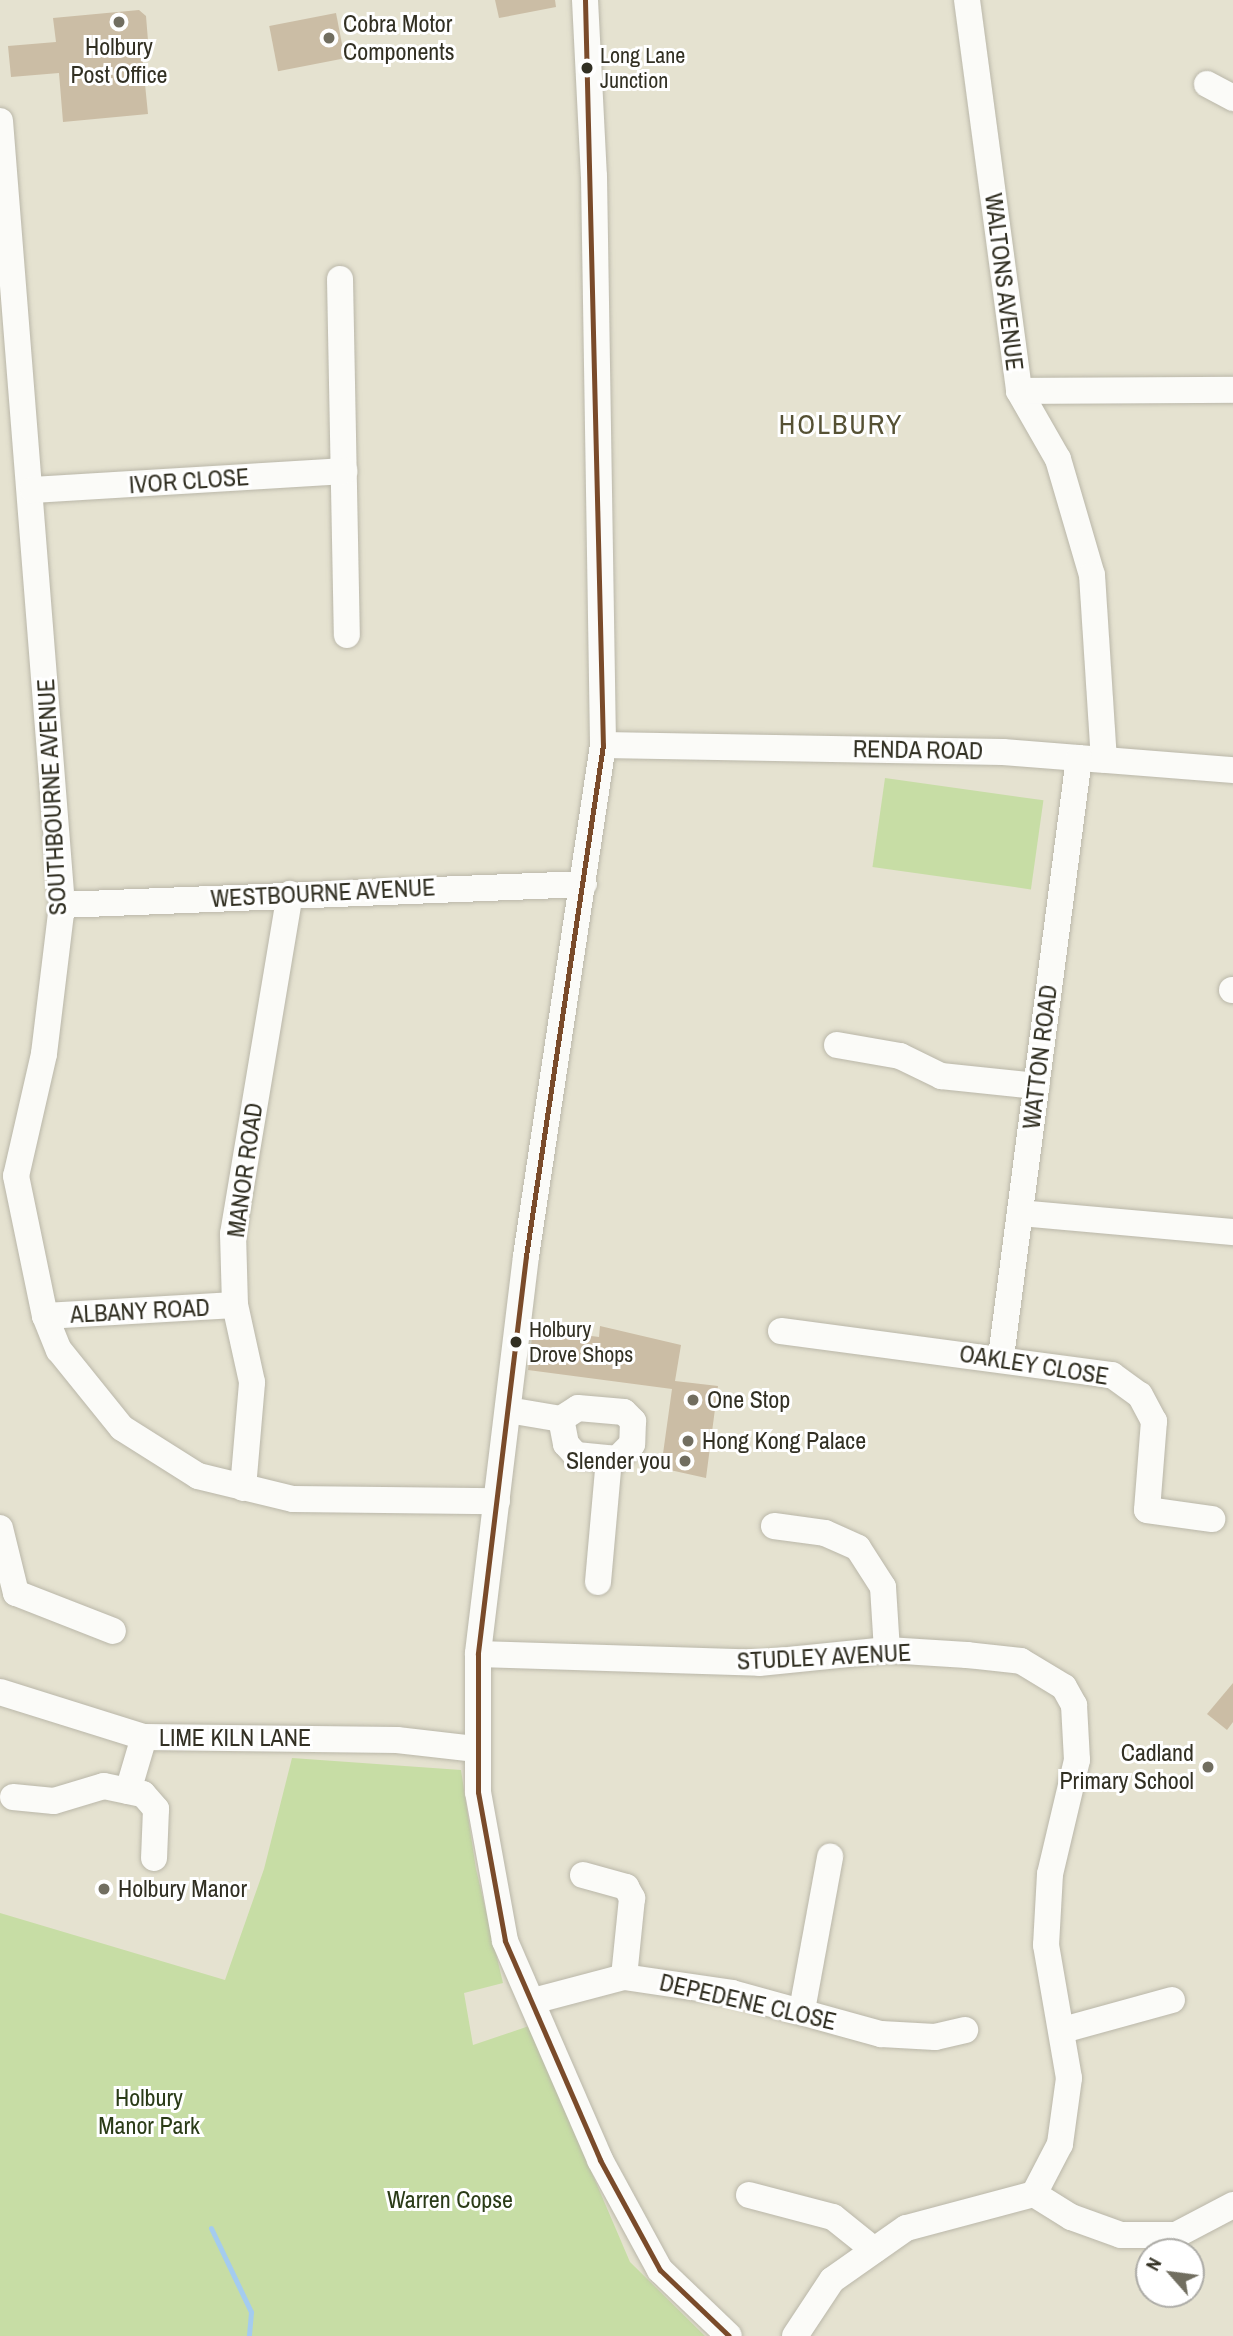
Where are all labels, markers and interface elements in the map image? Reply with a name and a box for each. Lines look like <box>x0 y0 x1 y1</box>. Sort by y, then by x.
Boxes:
place label: Cobra Motor Components <box>343 10 455 66</box>
marker: Holbury Post Office <box>111 14 127 30</box>
marker: Cobra Motor Components <box>321 30 337 46</box>
place label: Holbury Post Office <box>70 33 168 89</box>
place label: Long Lane Junction <box>600 42 685 94</box>
marker: Long Lane Junction <box>580 61 594 75</box>
street label: WALTONS AVENUE <box>979 191 1029 373</box>
district label: HOLBURY <box>780 407 902 441</box>
street label: IVOR CLOSE <box>128 462 250 500</box>
street label: SOUTHBOURNE AVENUE <box>31 677 73 917</box>
street label: RENDA ROAD <box>852 734 984 766</box>
street label: WESTBOURNE AVENUE <box>209 873 437 913</box>
street label: WATTON ROAD <box>1017 983 1063 1131</box>
street label: MANOR ROAD <box>221 1101 269 1239</box>
street label: ALBANY ROAD <box>69 1293 211 1329</box>
place label: Holbury Drove Shops <box>529 1316 633 1368</box>
marker: Holbury Drove Shops <box>509 1335 523 1349</box>
street label: OAKLEY CLOSE <box>957 1339 1111 1391</box>
place label: One Stop <box>707 1386 790 1414</box>
marker: One Stop <box>685 1392 701 1408</box>
place label: Hong Kong Palace <box>702 1427 866 1455</box>
marker: Hong Kong Palace <box>680 1433 696 1449</box>
place label: Slender you <box>566 1447 671 1475</box>
marker: Slender you <box>677 1453 693 1469</box>
street label: STUDLEY AVENUE <box>736 1638 912 1676</box>
street label: LIME KILN LANE <box>159 1724 311 1752</box>
place label: Cadland Primary School <box>1059 1739 1194 1795</box>
marker: Cadland Primary School <box>1200 1759 1216 1775</box>
place label: Holbury Manor <box>118 1875 247 1903</box>
marker: Holbury Manor <box>96 1881 112 1897</box>
street label: DEPEDENE CLOSE <box>657 1968 839 2036</box>
park label: Holbury Manor Park <box>98 2084 200 2140</box>
park label: Warren Copse <box>387 2186 513 2214</box>
north arrow <box>1135 2238 1205 2308</box>
text: N <box>1139 2253 1167 2275</box>

